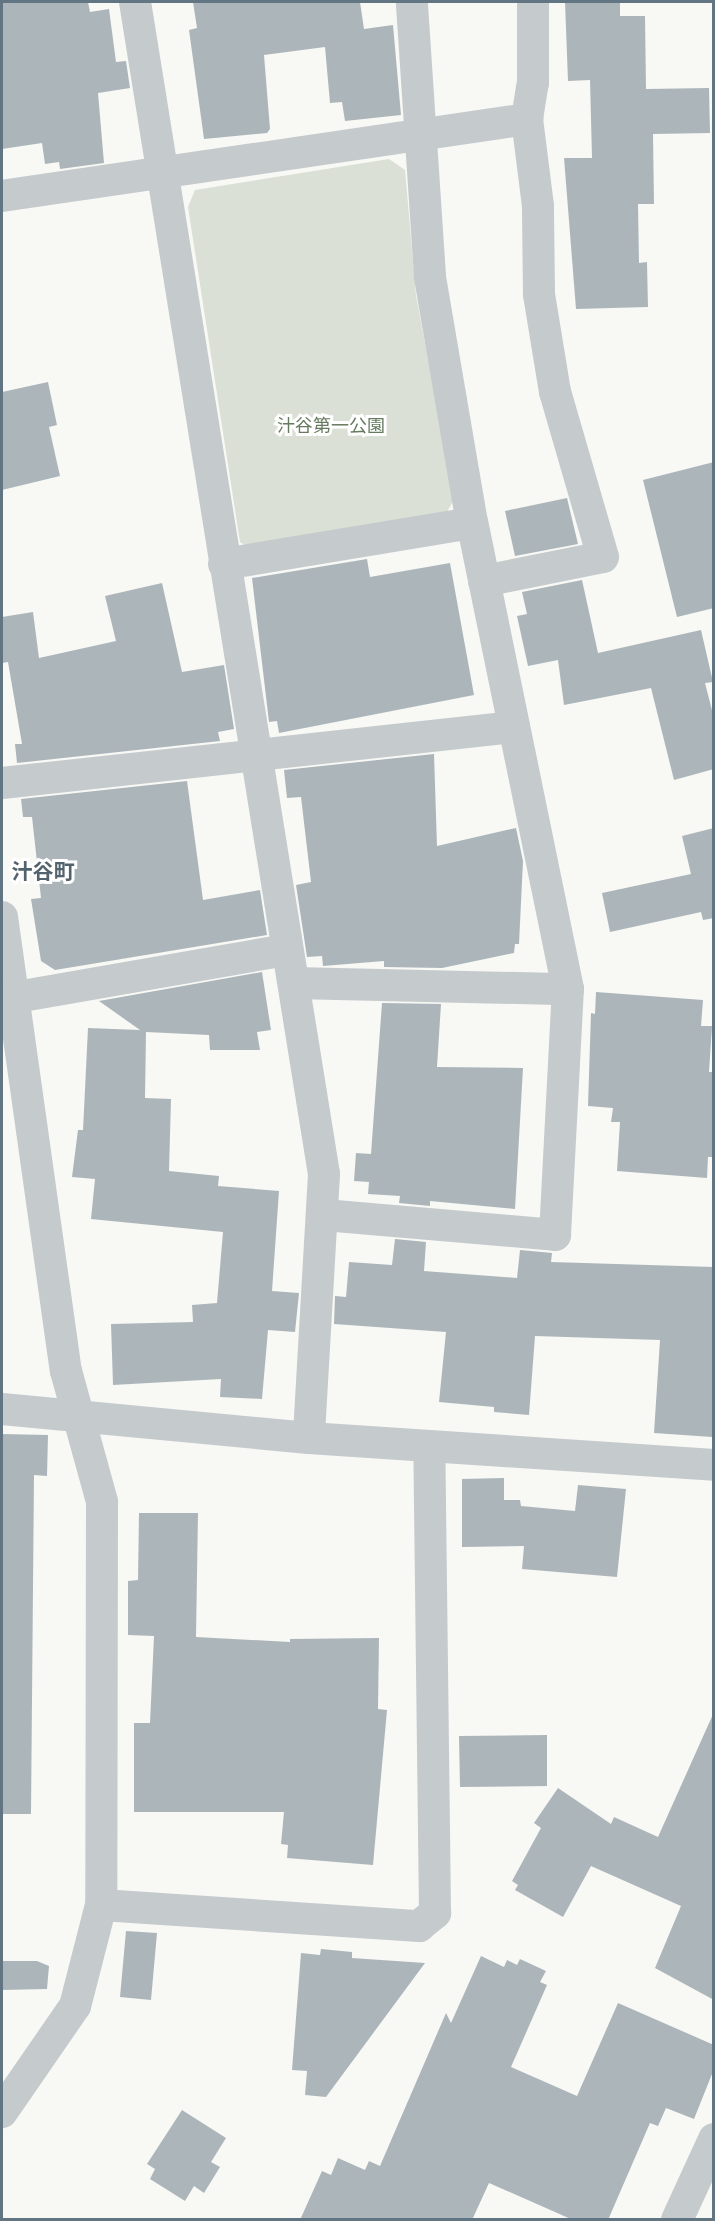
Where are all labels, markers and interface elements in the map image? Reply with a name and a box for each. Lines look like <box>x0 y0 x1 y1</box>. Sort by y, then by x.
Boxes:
park label: 汁谷第一公園 <box>277 415 385 437</box>
district label: 汁谷町 <box>12 859 74 885</box>

